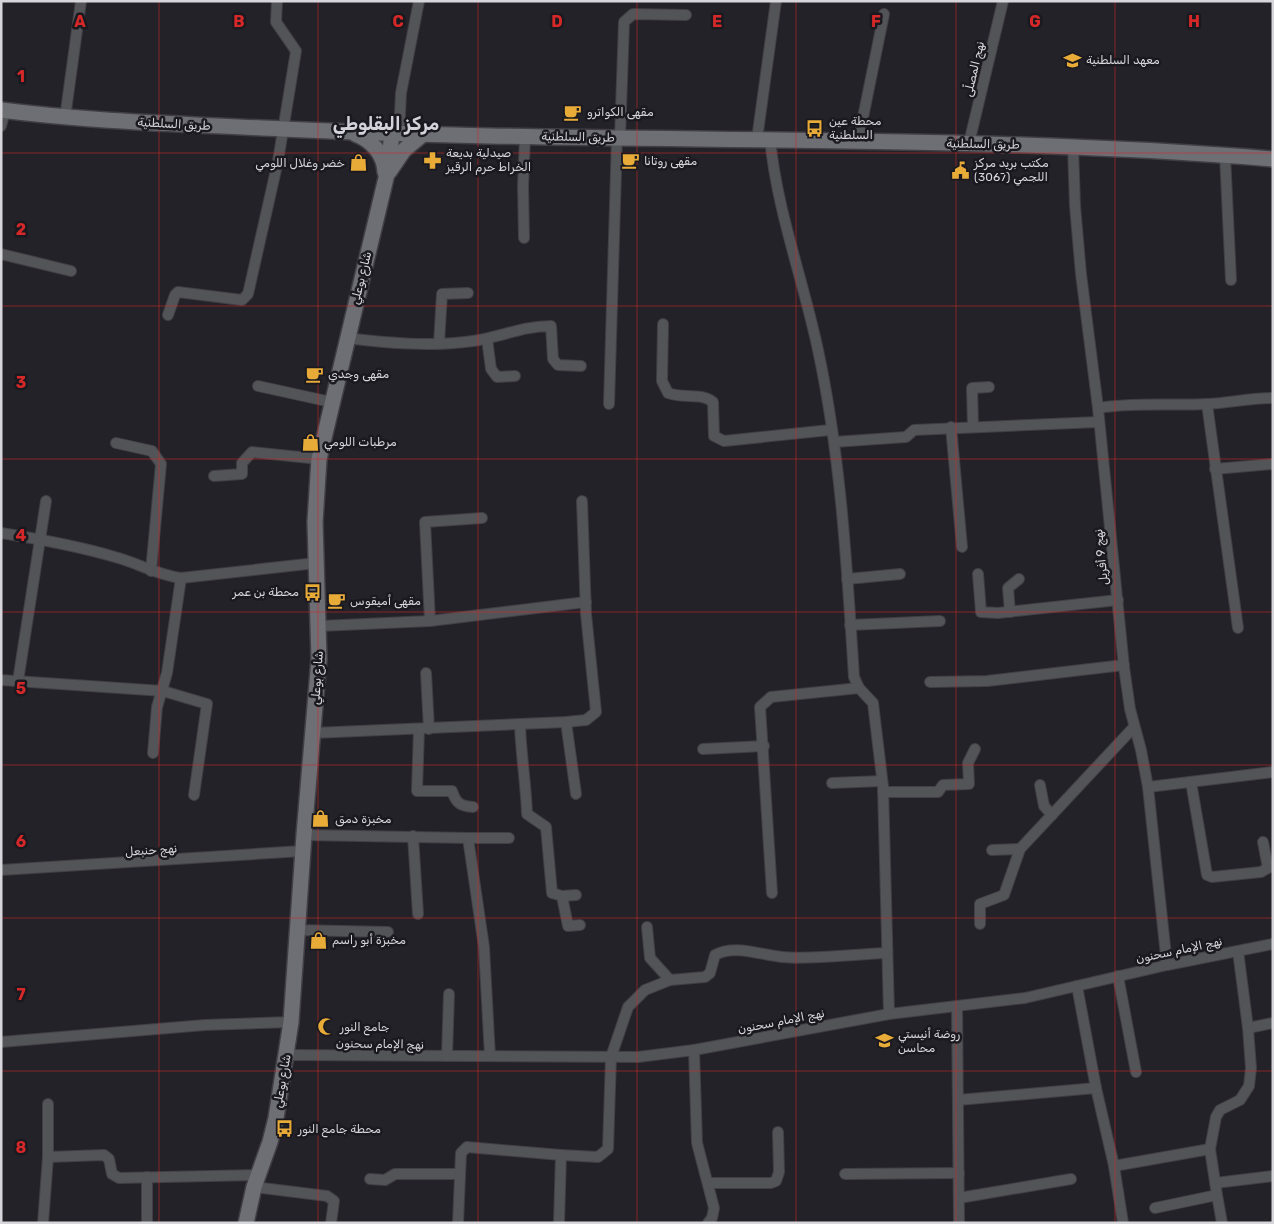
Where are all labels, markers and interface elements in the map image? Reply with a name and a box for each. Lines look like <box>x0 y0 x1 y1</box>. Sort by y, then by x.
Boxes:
text: A <box>74 12 86 31</box>
text: B <box>233 12 245 31</box>
text: C <box>392 12 404 31</box>
text: D <box>551 12 563 31</box>
text: E <box>712 12 722 31</box>
text: F <box>871 12 881 31</box>
text: G <box>1029 12 1041 31</box>
text: H <box>1188 12 1200 31</box>
street label: نهج المصلّى <box>959 39 989 99</box>
school or university icon: معهد السلطنية <box>1062 50 1082 70</box>
place label: معهد السلطنية <box>1086 53 1160 67</box>
text: 1 <box>17 67 25 86</box>
cafe icon: مقهى الكواترو <box>563 102 583 122</box>
place label: مقهى الكواترو <box>587 105 654 120</box>
district label: مركز البقلوطي <box>333 113 439 138</box>
place label: محطة عين السلطنية <box>829 114 882 142</box>
street label: طريق السلطنية <box>137 115 211 134</box>
bus stop icon: محطة عين السلطنية <box>805 118 825 138</box>
street label: طريق السلطنية <box>541 129 615 146</box>
street label: طريق السلطنية <box>946 136 1020 153</box>
place label: صيدلية بديعة الخراط حرم الرقيز <box>445 146 531 176</box>
pharmacy icon: صيدلية بديعة الخراط حرم الرقيز <box>422 150 442 170</box>
cafe icon: مقهى روتانا <box>620 151 640 171</box>
shop icon: خضر وغلال اللومي <box>349 153 369 173</box>
place label: مقهى روتانا <box>644 154 697 169</box>
place label: خضر وغلال اللومي <box>255 156 345 172</box>
place label: مكتب بريد مركز اللجمي (3067) <box>973 156 1049 186</box>
public building icon: مكتب بريد مركز اللجمي (3067) <box>950 160 970 180</box>
text: 2 <box>16 220 26 239</box>
street label: شارع بوعلي <box>348 250 376 307</box>
cafe icon: مقهى وجدي <box>304 364 324 384</box>
place label: مقهى وجدي <box>328 367 389 382</box>
text: 3 <box>16 373 26 392</box>
shop icon: مرطبات اللومي <box>300 432 320 452</box>
place label: مرطبات اللومي <box>324 435 397 451</box>
text: 4 <box>16 526 27 545</box>
street label: نهج 9 أفريل <box>1091 528 1113 586</box>
bus stop icon: محطة بن عمر <box>303 582 323 602</box>
place label: محطة بن عمر <box>232 585 299 600</box>
cafe icon: مقهى أميقوس <box>326 591 346 611</box>
place label: مقهى أميقوس <box>350 594 421 609</box>
street label: شارع بوعلي <box>308 650 328 706</box>
text: 5 <box>16 679 26 698</box>
shop icon: مخبزة دمق <box>311 809 331 829</box>
place label: مخبزة دمق <box>335 812 392 827</box>
text: 6 <box>16 832 26 851</box>
street label: نهج حنبعل <box>124 841 178 861</box>
shop icon: مخبزة أبو راسم <box>308 930 328 950</box>
place label: مخبزة أبو راسم <box>332 933 406 948</box>
street label: نهج الإمام سحنون <box>1134 934 1224 968</box>
text: 7 <box>16 985 26 1004</box>
street label: نهج الإمام سحنون <box>736 1006 826 1038</box>
mosque icon: جامع النور <box>316 1017 336 1037</box>
place label: جامع النور <box>339 1020 389 1036</box>
place label: روضة أنيستي محاسن <box>898 1027 960 1055</box>
school or university icon: روضة أنيستي محاسن <box>874 1031 894 1051</box>
street label: نهج الإمام سحنون <box>336 1036 424 1054</box>
street label: شارع بوعلي <box>270 1053 296 1109</box>
bus stop icon: محطة جامع النور <box>274 1119 294 1139</box>
place label: محطة جامع النور <box>297 1122 381 1138</box>
text: 8 <box>16 1138 27 1157</box>

